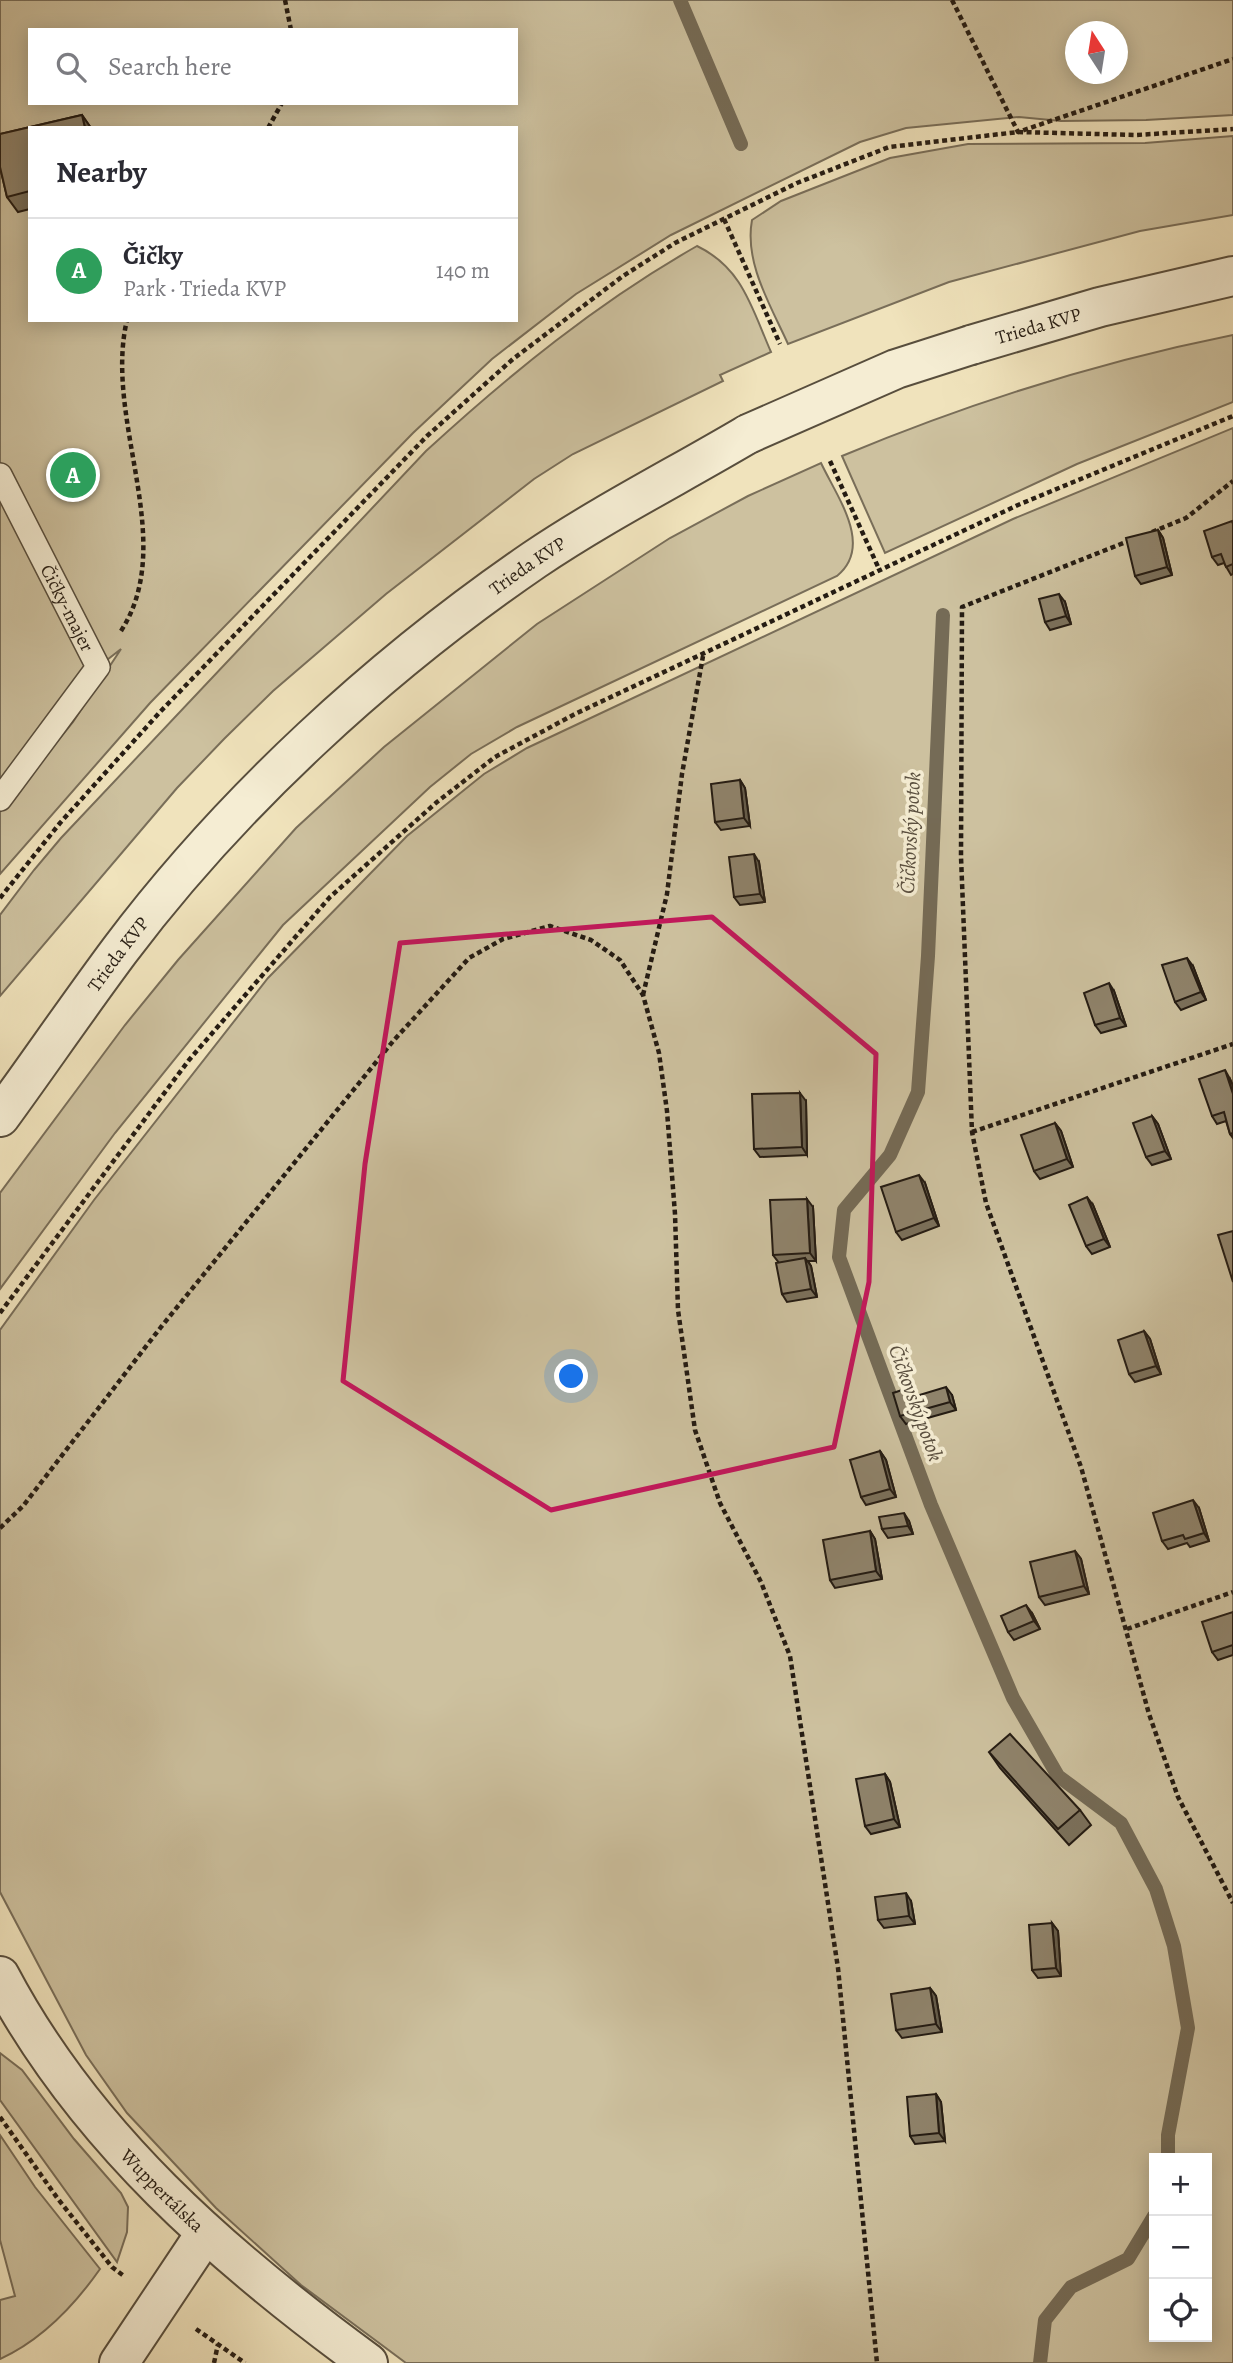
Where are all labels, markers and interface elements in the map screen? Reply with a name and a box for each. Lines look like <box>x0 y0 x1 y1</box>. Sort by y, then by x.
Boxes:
north arrow <box>1065 21 1128 84</box>
search box <box>28 28 518 105</box>
icon: search <box>52 48 90 86</box>
text: Search here <box>108 49 232 84</box>
text: Nearby <box>56 152 147 192</box>
text: Čičky <box>123 238 183 273</box>
text: A <box>72 255 86 286</box>
text: 140 m <box>436 255 490 286</box>
text: Park · Trieda KVP <box>123 273 286 304</box>
street label: Trieda KVP <box>993 301 1085 351</box>
pin: A <box>50 449 96 501</box>
street label: Trieda KVP <box>484 530 571 602</box>
street label: Čičky-majer <box>34 560 100 656</box>
water label: Čičkovský potok <box>893 771 927 895</box>
street label: Trieda KVP <box>82 911 155 997</box>
water label: Čičkovský potok <box>882 1341 950 1465</box>
your location <box>554 1359 588 1393</box>
street label: Wuppertálska <box>114 2143 209 2239</box>
map controls <box>1149 2153 1212 2342</box>
button: + <box>1149 2153 1212 2216</box>
button: − <box>1149 2216 1212 2279</box>
button: locate <box>1149 2279 1212 2342</box>

